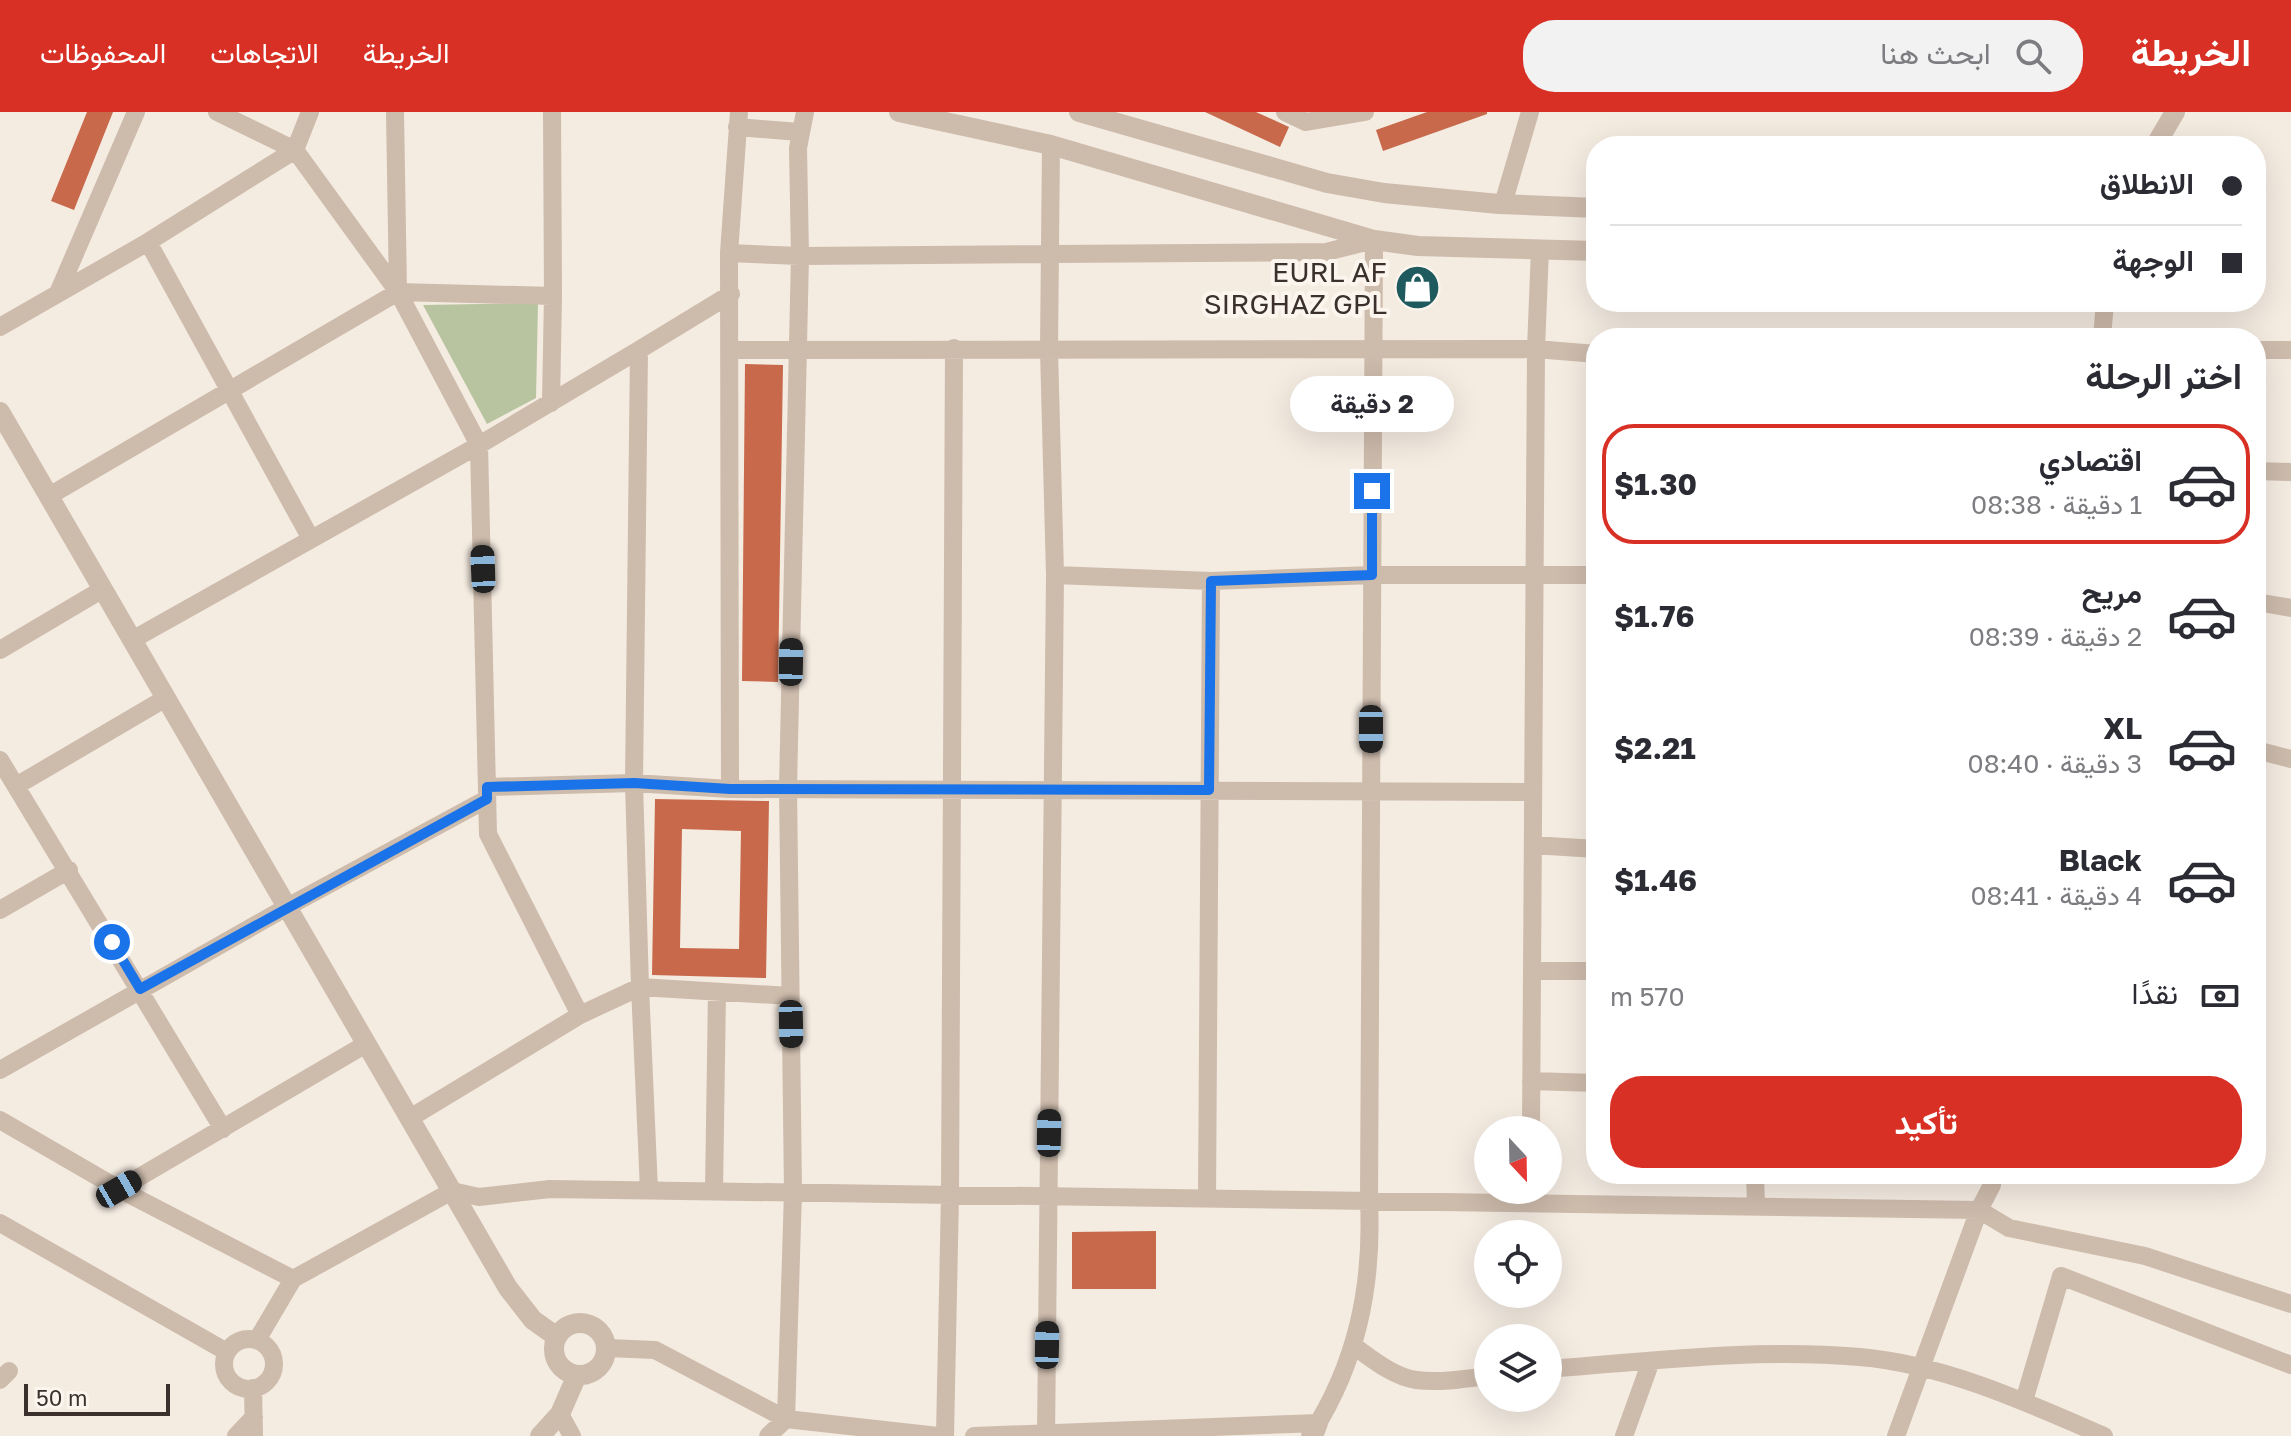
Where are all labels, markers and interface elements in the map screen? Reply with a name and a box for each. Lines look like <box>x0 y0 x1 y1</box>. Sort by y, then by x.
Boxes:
search box <box>1523 20 2083 92</box>
text: الخريطة <box>2131 29 2251 74</box>
icon: search <box>2011 34 2055 78</box>
text: ابحث هنا <box>1880 35 1991 71</box>
text: المحفوظات <box>40 36 166 69</box>
text: الاتجاهات <box>210 36 319 69</box>
text: الخريطة <box>363 36 449 69</box>
text: الانطلاق <box>2100 165 2194 201</box>
text: الوجهة <box>2112 242 2194 278</box>
place label: EURL AF SIRGHAZ GPL <box>1204 255 1387 320</box>
shop icon: EURL AF SIRGHAZ GPL <box>1394 264 1442 312</box>
text: اختر الرحلة <box>2085 354 2242 397</box>
callout: 2 دقيقة <box>1290 375 1454 431</box>
text: 2 دقيقة <box>1330 388 1414 419</box>
text: اقتصادي <box>2039 442 2142 478</box>
icon: car <box>2166 448 2238 520</box>
text: $1.30 <box>1614 466 1697 502</box>
route end <box>1354 473 1390 509</box>
text: 1 دقيقة · 08:38 <box>1971 489 2142 520</box>
car <box>470 545 496 593</box>
text: مريح <box>2082 574 2142 610</box>
icon: car <box>2166 580 2238 652</box>
text: $1.76 <box>1614 598 1695 634</box>
text: 2 دقيقة · 08:39 <box>1969 621 2142 652</box>
car <box>779 638 803 686</box>
car <box>1359 705 1383 753</box>
text: XL <box>2103 710 2142 746</box>
icon: car <box>2166 712 2238 784</box>
text: $2.21 <box>1614 730 1696 766</box>
text: 3 دقيقة · 08:40 <box>1968 748 2142 779</box>
text: Black <box>2059 842 2142 878</box>
icon: car <box>2166 844 2238 916</box>
text: $1.46 <box>1614 862 1697 898</box>
text: 4 دقيقة · 08:41 <box>1970 880 2142 911</box>
route start <box>94 924 130 960</box>
icon: cash <box>2198 974 2242 1018</box>
text: نقدًا <box>2132 975 2178 1011</box>
text: 570 m <box>1610 981 1685 1012</box>
car <box>779 1000 803 1048</box>
button: تأكيد <box>1610 1076 2242 1168</box>
car <box>1037 1109 1061 1157</box>
north arrow <box>1474 1116 1562 1204</box>
map controls <box>1474 1116 1562 1412</box>
car <box>92 1167 146 1211</box>
button: locate <box>1474 1220 1562 1308</box>
car <box>1035 1321 1059 1369</box>
button: layers <box>1474 1324 1562 1412</box>
scale bar <box>24 1380 170 1416</box>
text: 50 m <box>36 1384 87 1411</box>

